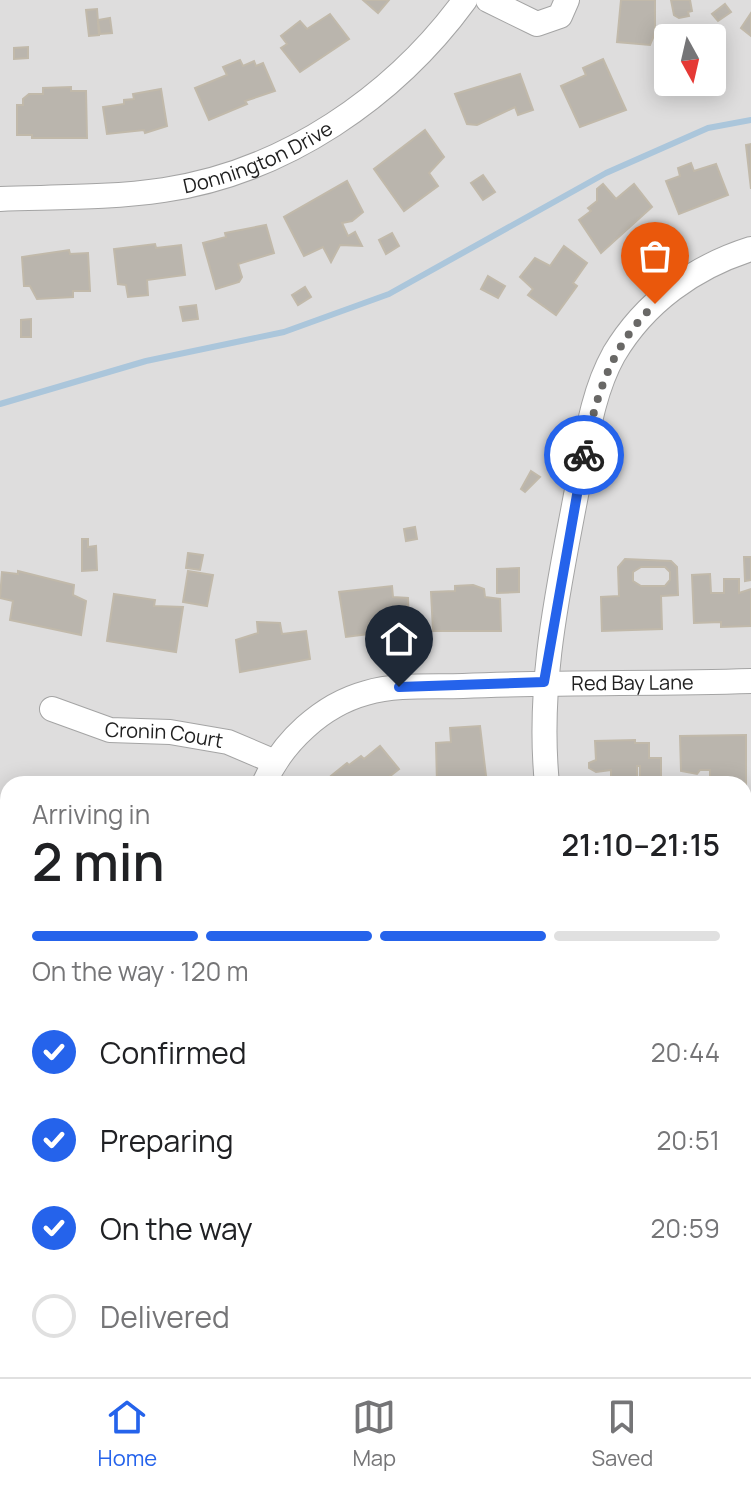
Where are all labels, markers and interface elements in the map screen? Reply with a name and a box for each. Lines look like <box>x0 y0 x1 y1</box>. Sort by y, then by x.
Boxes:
north arrow <box>654 24 726 96</box>
map controls <box>654 24 726 96</box>
street label: Donnington Drive <box>181 115 337 199</box>
pin <box>621 222 689 304</box>
icon: bag <box>633 234 677 278</box>
courier <box>544 415 624 495</box>
icon: bike <box>562 433 606 477</box>
pin <box>365 605 433 687</box>
icon: home <box>377 617 421 661</box>
street label: Red Bay Lane <box>571 668 694 696</box>
street label: Cronin Court <box>104 716 225 754</box>
text: Arriving in <box>32 796 150 832</box>
text: 21:10–21:15 <box>561 824 720 865</box>
text: 2 min <box>32 826 165 897</box>
text: On the way · 120 m <box>32 953 249 989</box>
icon: check <box>32 1030 76 1074</box>
text: Confirmed <box>100 1032 247 1073</box>
text: 20:44 <box>651 1034 720 1070</box>
icon: check <box>32 1118 76 1162</box>
text: Preparing <box>100 1120 234 1161</box>
text: 20:51 <box>656 1122 720 1158</box>
icon: check <box>32 1206 76 1250</box>
text: On the way <box>100 1208 253 1249</box>
text: 20:59 <box>650 1210 720 1246</box>
text: Delivered <box>100 1296 230 1337</box>
tab: Home <box>98 1395 157 1473</box>
tab: Map <box>352 1395 396 1473</box>
tab: Saved <box>591 1395 653 1473</box>

